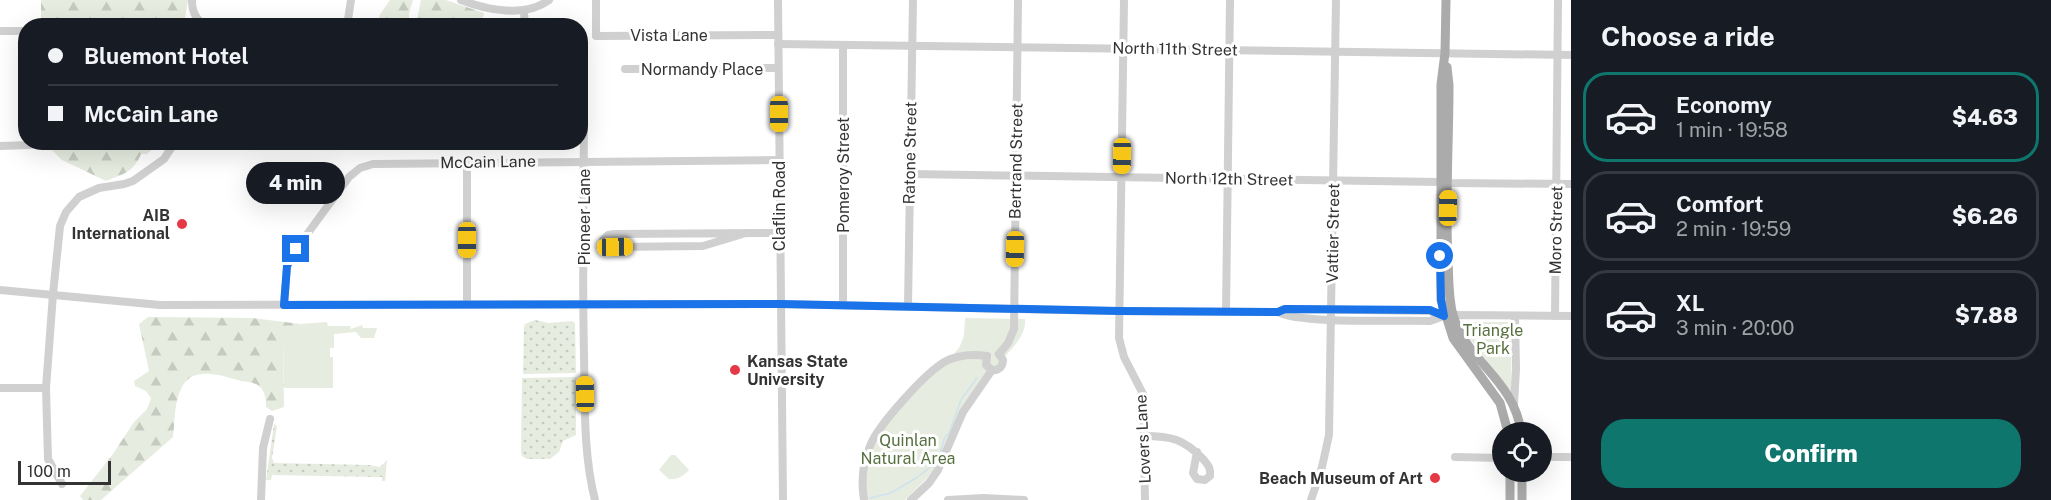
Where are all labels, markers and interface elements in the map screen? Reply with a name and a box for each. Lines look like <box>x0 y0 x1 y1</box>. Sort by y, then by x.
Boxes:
text: Choose a ride <box>1601 20 1775 52</box>
street label: Vista Lane <box>630 26 708 45</box>
street label: North 11th Street <box>1112 38 1238 60</box>
text: Bluemont Hotel <box>84 43 249 69</box>
street label: Normandy Place <box>641 60 763 79</box>
icon: car <box>1604 90 1658 144</box>
text: Economy <box>1676 92 1772 118</box>
car <box>770 96 788 132</box>
text: McCain Lane <box>84 101 219 127</box>
street label: Ratone Street <box>900 101 920 205</box>
street label: Bertrand Street <box>1005 103 1027 219</box>
text: $4.63 <box>1952 104 2018 130</box>
street label: Pomeroy Street <box>834 117 853 233</box>
text: 1 min · 19:58 <box>1676 118 1788 142</box>
car <box>1113 138 1131 174</box>
street label: McCain Lane <box>440 152 536 172</box>
street label: Claflin Road <box>770 161 789 251</box>
callout: 4 min <box>246 162 346 204</box>
street label: North 12th Street <box>1165 168 1293 190</box>
street label: Pioneer Lane <box>575 169 594 265</box>
text: 4 min <box>269 171 322 195</box>
street label: Vattier Street <box>1323 183 1343 283</box>
street label: Moro Street <box>1546 185 1566 275</box>
icon: car <box>1604 189 1658 243</box>
car <box>1439 190 1457 226</box>
text: Comfort <box>1676 191 1763 217</box>
text: $6.26 <box>1952 203 2018 229</box>
place label: AIB International <box>72 206 170 243</box>
marker: AIB International <box>175 217 189 231</box>
text: 2 min · 19:59 <box>1676 217 1791 241</box>
car <box>458 222 476 258</box>
car <box>1006 231 1024 267</box>
route end <box>282 235 309 262</box>
car <box>597 238 633 256</box>
route start <box>1426 242 1453 269</box>
icon: car <box>1604 288 1658 342</box>
text: XL <box>1676 290 1704 316</box>
text: $7.88 <box>1955 302 2018 328</box>
text: 3 min · 20:00 <box>1676 316 1795 340</box>
park label: Triangle Park <box>1463 321 1523 358</box>
place label: Kansas State University <box>747 352 848 389</box>
marker: Kansas State University <box>728 363 742 377</box>
car <box>576 376 594 412</box>
street label: Lovers Lane <box>1131 394 1155 484</box>
button: Confirm <box>1601 419 2021 488</box>
map controls <box>1492 422 1552 482</box>
button: locate <box>1492 422 1552 482</box>
park label: Quinlan Natural Area <box>861 431 955 468</box>
scale bar <box>18 458 111 486</box>
text: 100 m <box>27 462 71 481</box>
place label: Beach Museum of Art <box>1259 469 1423 488</box>
marker: Beach Museum of Art <box>1428 471 1442 485</box>

